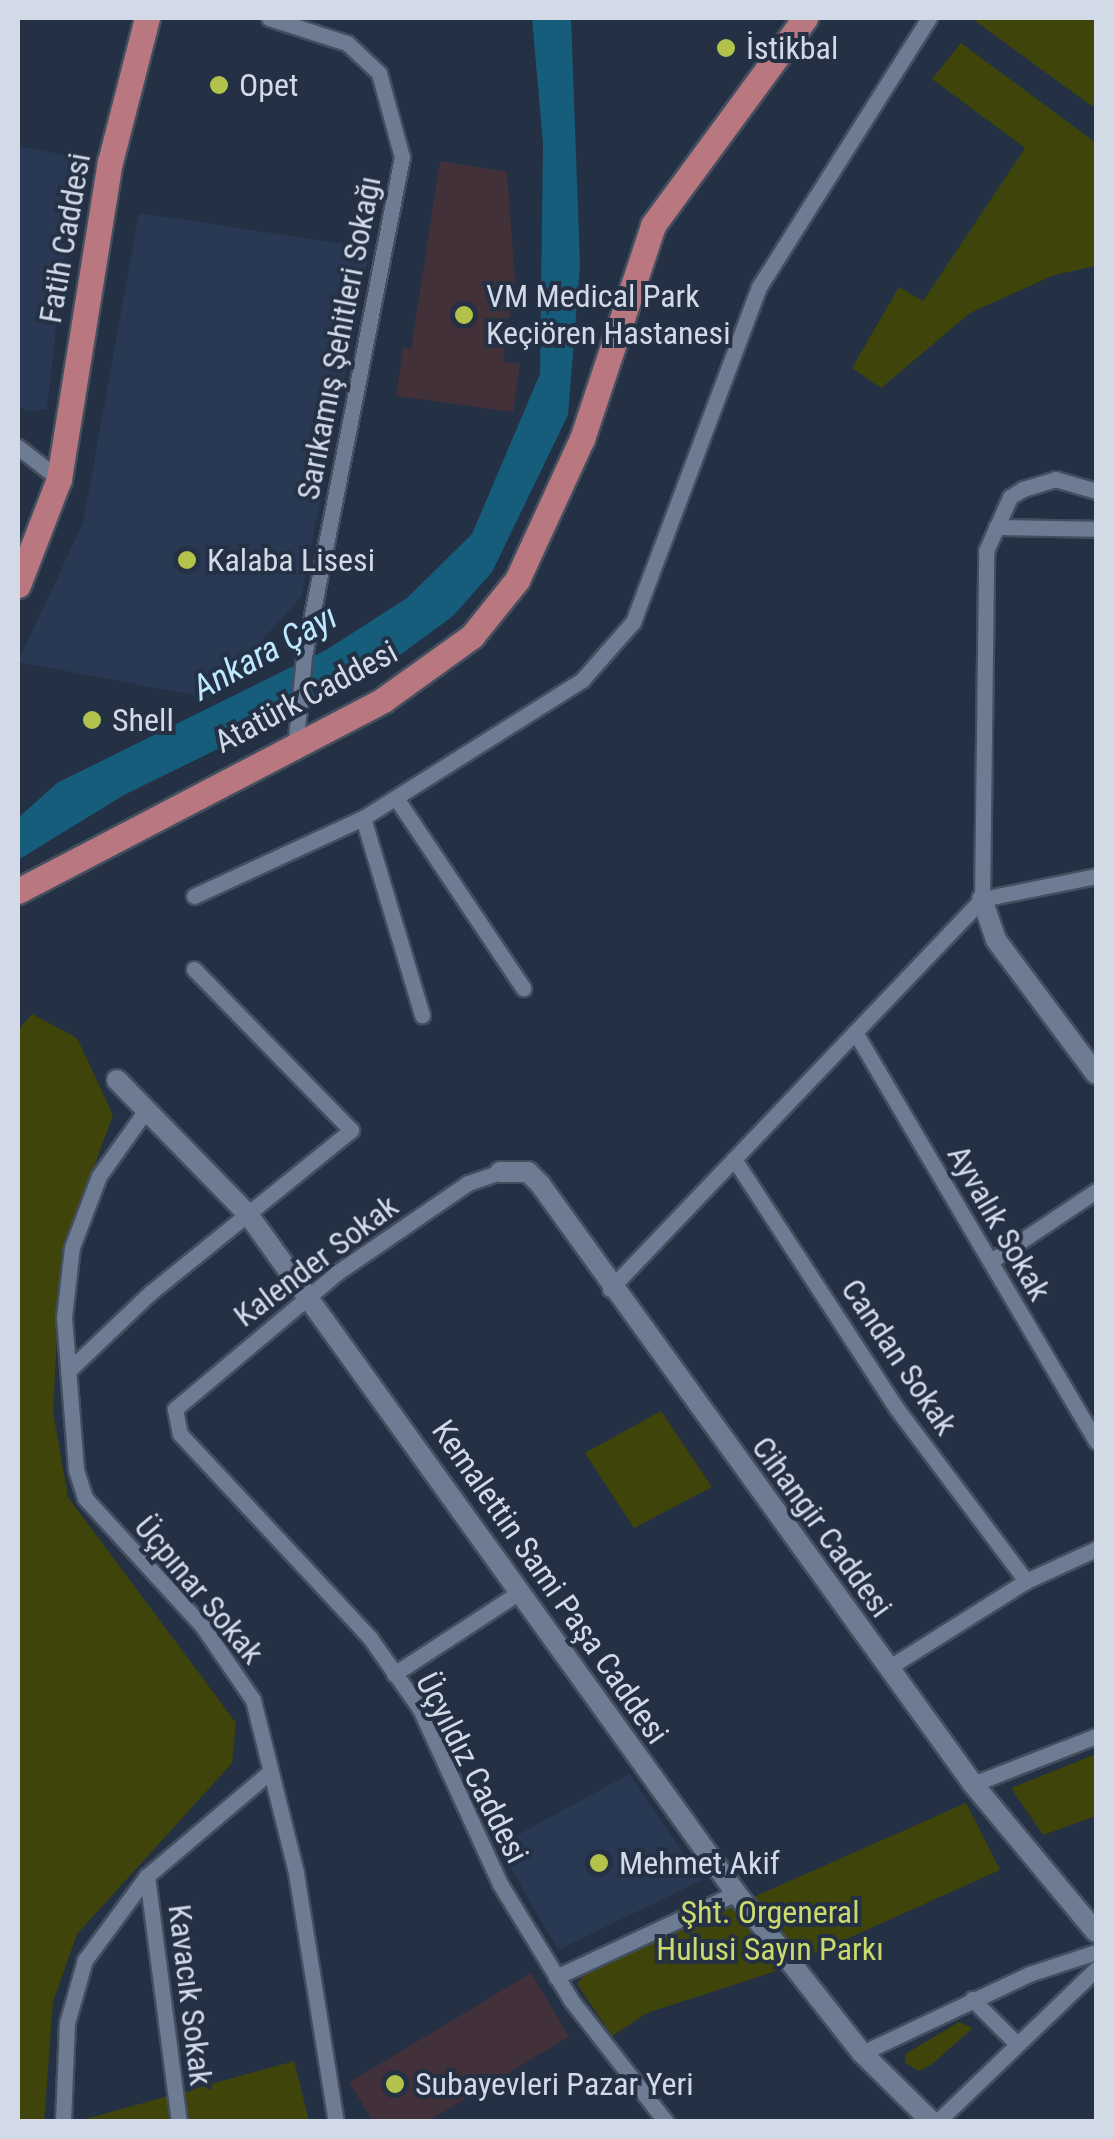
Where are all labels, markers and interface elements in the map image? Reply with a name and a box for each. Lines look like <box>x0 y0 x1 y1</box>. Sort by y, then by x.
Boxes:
place label: İstikbal <box>746 29 838 67</box>
marker: İstikbal <box>715 37 737 59</box>
place label: Opet <box>239 66 298 104</box>
marker: Opet <box>208 74 230 96</box>
street label: Fatih Caddesi <box>31 150 99 326</box>
street label: Sarıkamış Şehitleri Sokağı <box>289 173 389 503</box>
place label: VM Medical Park Keçiören Hastanesi <box>486 278 731 353</box>
marker: VM Medical Park Keçiören Hastanesi <box>451 302 477 328</box>
place label: Kalaba Lisesi <box>207 541 375 579</box>
marker: Kalaba Lisesi <box>176 549 198 571</box>
water label: Ankara Çayı <box>185 596 345 710</box>
street label: Atatürk Caddesi <box>208 633 404 761</box>
place label: Shell <box>112 701 174 739</box>
marker: Shell <box>81 709 103 731</box>
street label: Ayvalık Sokak <box>939 1138 1059 1308</box>
street label: Kalender Sokak <box>226 1187 406 1335</box>
street label: Candan Sokak <box>833 1272 965 1442</box>
street label: Kemalettin Sami Paşa Caddesi <box>424 1413 676 1751</box>
street label: Cihangir Caddesi <box>744 1429 900 1625</box>
street label: Üçpınar Sokak <box>126 1508 272 1672</box>
street label: Üçyıldız Caddesi <box>408 1667 536 1869</box>
place label: Mehmet Akif <box>619 1844 780 1882</box>
marker: Mehmet Akif <box>588 1852 610 1874</box>
park label: Şht. Orgeneral Hulusi Sayın Parkı <box>656 1894 884 1969</box>
street label: Kavacık Sokak <box>160 1902 220 2088</box>
place label: Subayevleri Pazar Yeri <box>415 2065 694 2103</box>
marker: Subayevleri Pazar Yeri <box>384 2073 406 2095</box>

